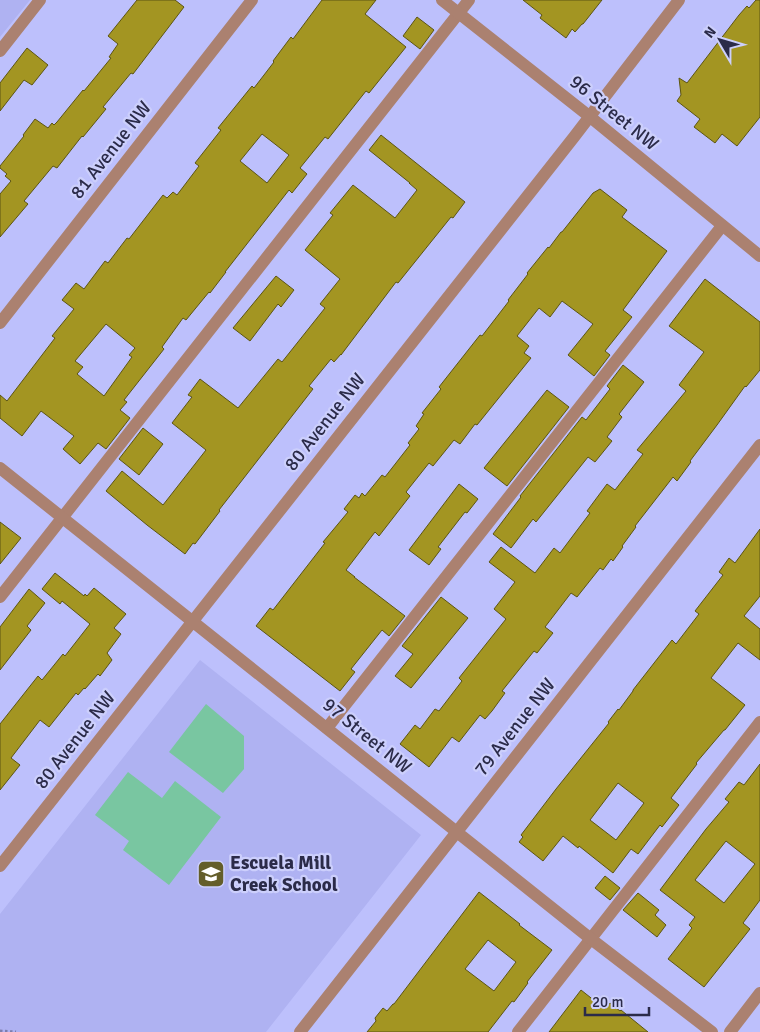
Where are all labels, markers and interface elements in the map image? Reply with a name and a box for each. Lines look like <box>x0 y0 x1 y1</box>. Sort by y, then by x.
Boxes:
north arrow <box>695 15 745 65</box>
text: N <box>700 23 720 41</box>
street label: 96 Street NW <box>565 70 663 156</box>
street label: 81 Avenue NW <box>65 96 157 204</box>
street label: 80 Avenue NW <box>279 368 371 476</box>
street label: 79 Avenue NW <box>469 673 561 781</box>
street label: 80 Avenue NW <box>29 686 121 794</box>
street label: 97 Street NW <box>318 693 416 779</box>
place label: Escuela Mill Creek School <box>230 851 338 897</box>
school or university icon: Escuela Mill Creek School <box>196 859 226 889</box>
scale bar <box>585 984 649 1016</box>
text: 20 m <box>592 993 623 1011</box>

